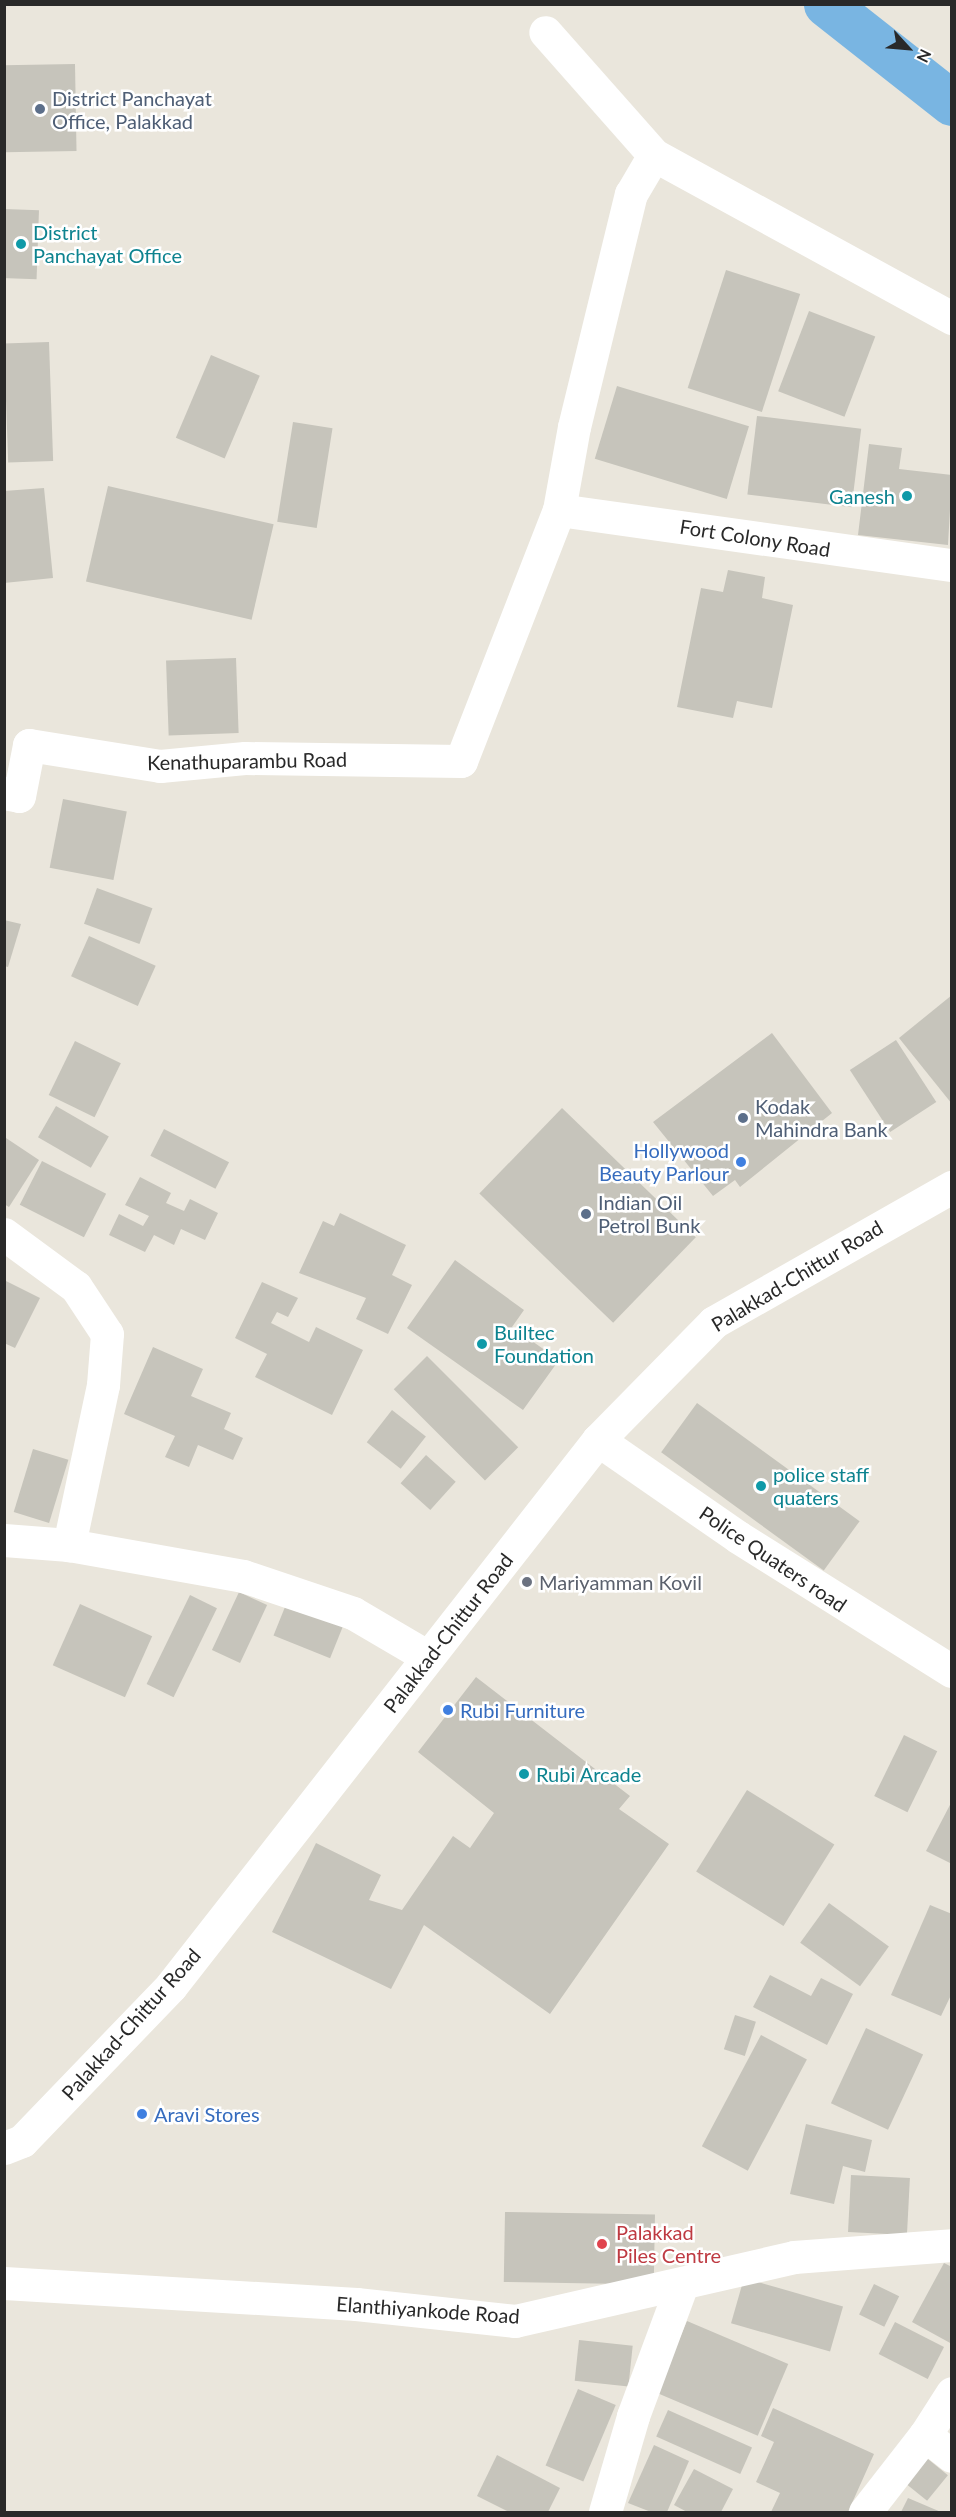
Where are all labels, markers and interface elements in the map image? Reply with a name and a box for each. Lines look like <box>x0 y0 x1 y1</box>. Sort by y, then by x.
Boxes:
north arrow <box>878 18 938 78</box>
text: N <box>913 46 936 66</box>
place label: District Panchayat Office, Palakkad <box>52 86 212 133</box>
marker: District Panchayat Office, Palakkad <box>33 102 47 116</box>
place label: District Panchayat Office <box>33 220 182 267</box>
marker: District Panchayat Office <box>14 237 28 251</box>
place label: Ganesh <box>829 484 895 508</box>
marker: Ganesh <box>900 489 914 503</box>
street label: Fort Colony Road <box>678 514 832 562</box>
street label: Kenathuparambu Road <box>147 747 347 775</box>
place label: Kodak Mahindra Bank <box>755 1094 888 1141</box>
marker: Kodak Mahindra Bank <box>736 1111 750 1125</box>
place label: Hollywood Beauty Parlour <box>599 1138 729 1185</box>
marker: Hollywood Beauty Parlour <box>734 1155 748 1169</box>
place label: Indian Oil Petrol Bunk <box>598 1190 700 1237</box>
marker: Indian Oil Petrol Bunk <box>579 1207 593 1221</box>
street label: Palakkad-Chittur Road <box>707 1215 887 1337</box>
place label: Builtec Foundation <box>494 1320 594 1367</box>
marker: Builtec Foundation <box>475 1337 489 1351</box>
place label: police staff quaters <box>773 1462 869 1509</box>
marker: police staff quaters <box>754 1479 768 1493</box>
street label: Police Quaters road <box>695 1501 851 1617</box>
street label: Palakkad-Chittur Road <box>378 1548 518 1718</box>
place label: Mariyamman Kovil <box>539 1570 702 1594</box>
marker: Mariyamman Kovil <box>520 1575 534 1589</box>
place label: Rubi Furniture <box>460 1698 585 1722</box>
marker: Rubi Furniture <box>441 1703 455 1717</box>
place label: Rubi Arcade <box>536 1762 642 1786</box>
marker: Rubi Arcade <box>517 1767 531 1781</box>
street label: Palakkad-Chittur Road <box>56 1943 206 2105</box>
place label: Aravi Stores <box>154 2102 260 2126</box>
marker: Aravi Stores <box>135 2107 149 2121</box>
place label: Palakkad Piles Centre <box>616 2220 721 2267</box>
marker: Palakkad Piles Centre <box>593 2235 611 2253</box>
street label: Elanthiyankode Road <box>336 2292 520 2328</box>

